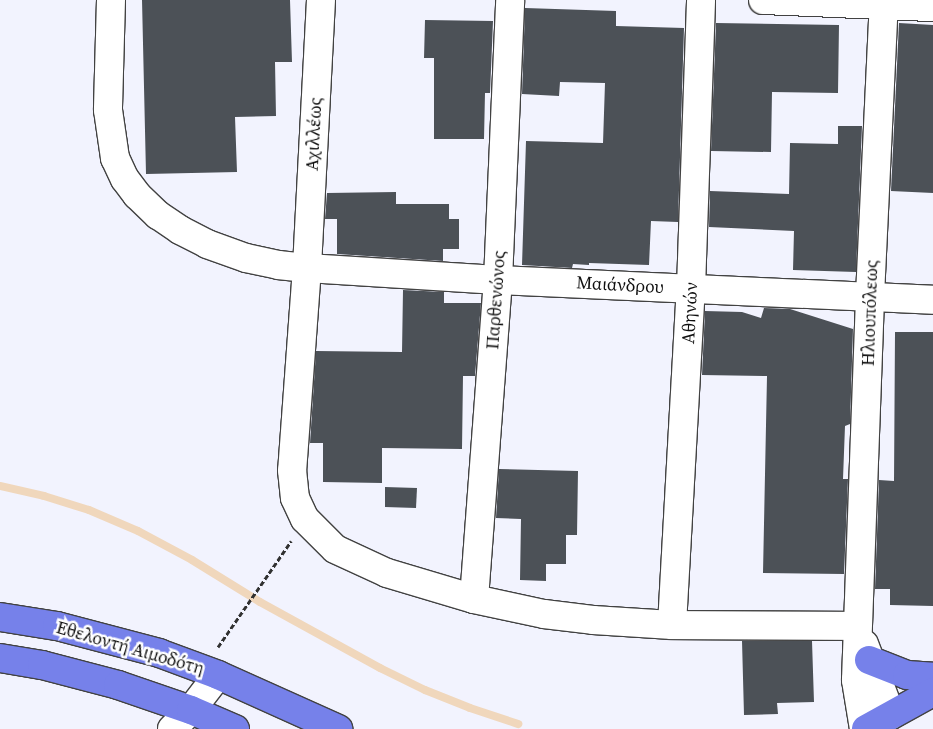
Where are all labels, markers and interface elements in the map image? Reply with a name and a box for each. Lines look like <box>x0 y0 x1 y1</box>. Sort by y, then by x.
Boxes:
street label: Αχιλλέως <box>301 97 327 171</box>
street label: Παρθενώνος <box>482 250 510 350</box>
street label: Ηλιουπόλεως <box>857 259 883 367</box>
street label: Μαιάνδρου <box>576 272 664 298</box>
street label: Αθηνών <box>678 282 702 344</box>
street label: Εθελοντή Αιμοδότη <box>54 617 206 679</box>

